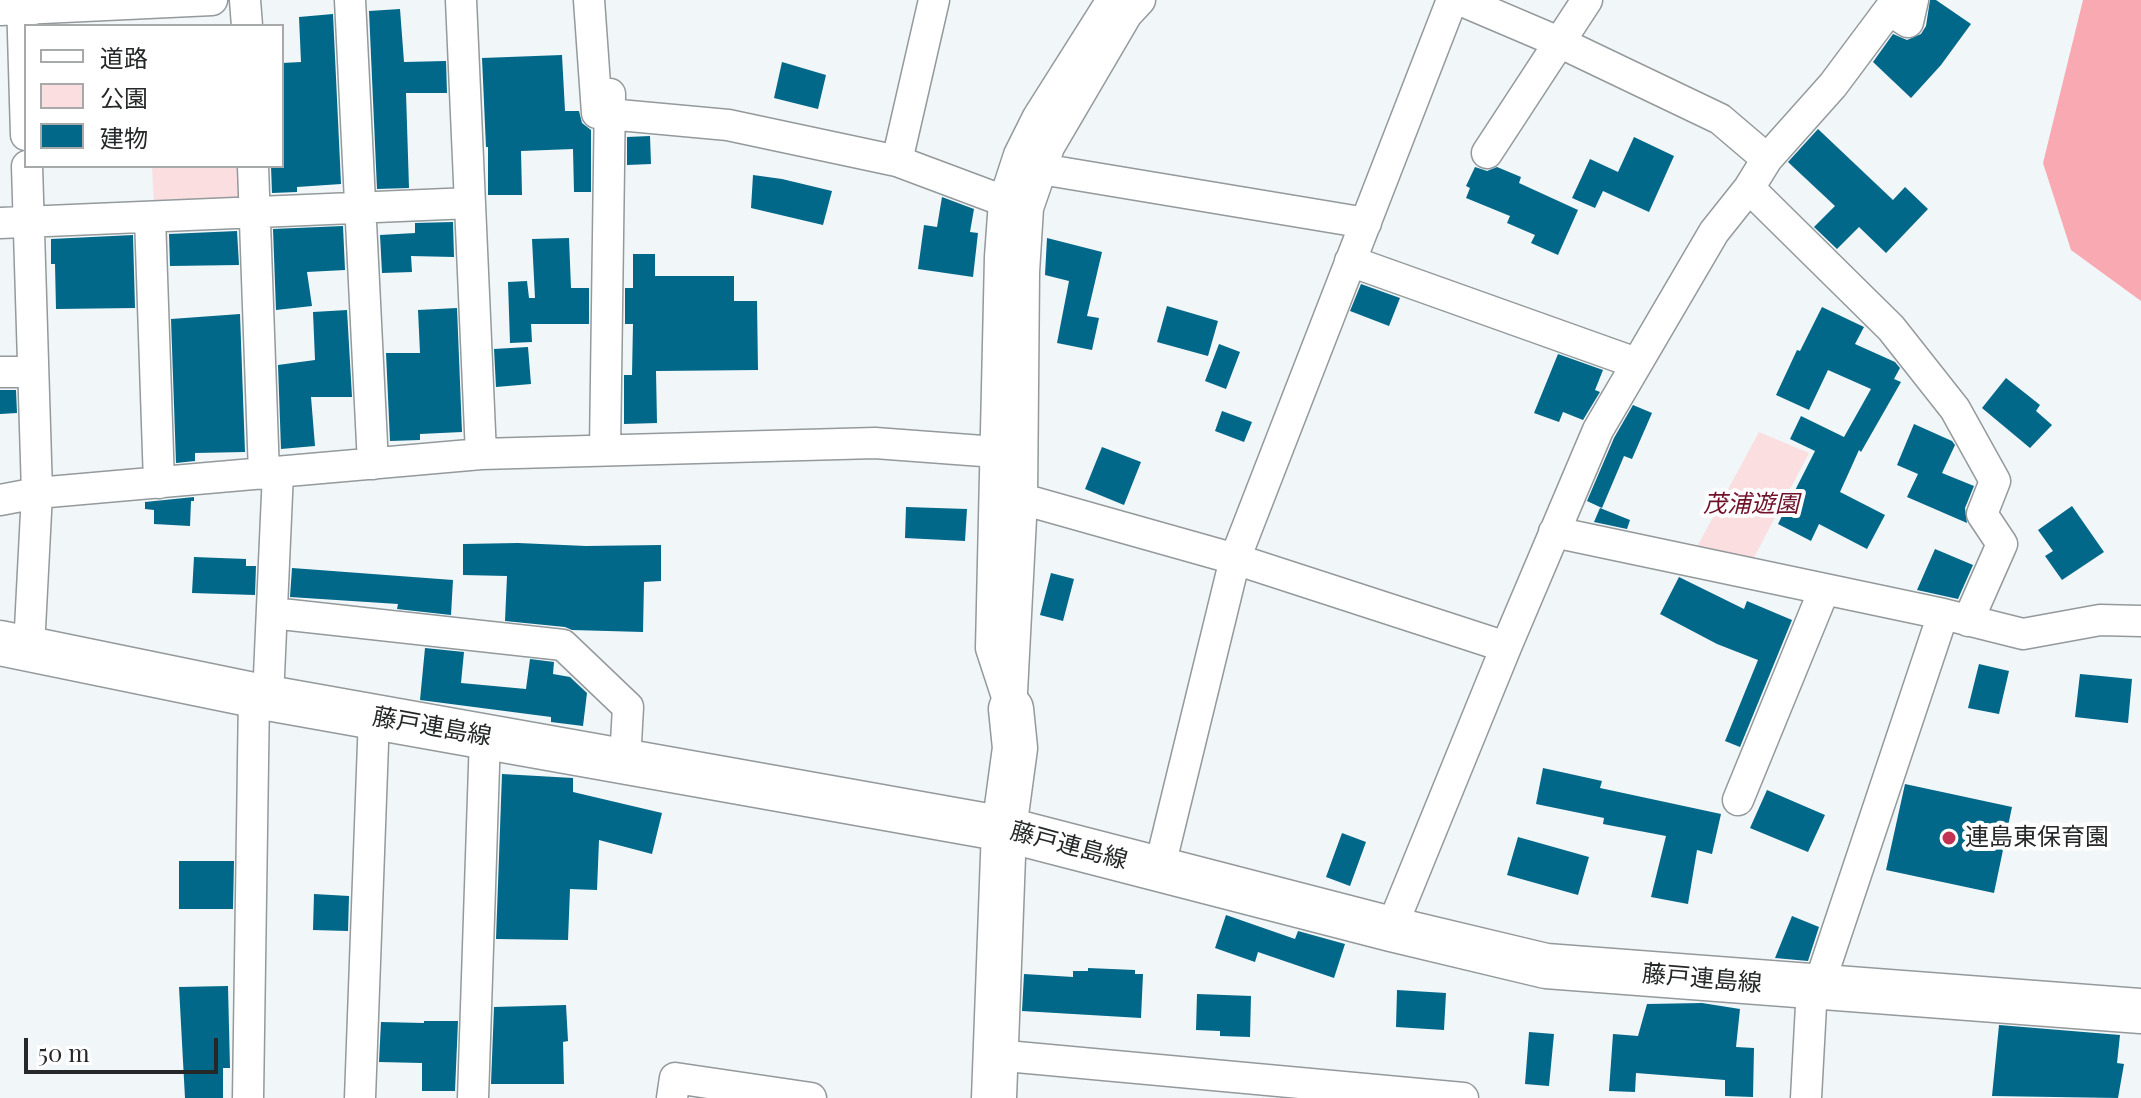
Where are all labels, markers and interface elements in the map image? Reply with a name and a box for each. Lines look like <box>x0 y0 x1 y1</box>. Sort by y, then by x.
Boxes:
legend <box>24 24 284 168</box>
text: 道路 <box>100 41 148 73</box>
text: 公園 <box>100 81 148 113</box>
text: 建物 <box>100 121 148 153</box>
park label: 茂浦遊園 <box>1703 491 1799 519</box>
street label: 藤戸連島線 <box>370 702 494 752</box>
street label: 藤戸連島線 <box>1007 817 1131 875</box>
place label: 連島東保育園 <box>1965 824 2109 852</box>
marker: 連島東保育園 <box>1940 829 1958 847</box>
street label: 藤戸連島線 <box>1641 959 1763 999</box>
scale bar <box>28 1022 222 1072</box>
text: 50 m <box>38 1036 90 1068</box>

